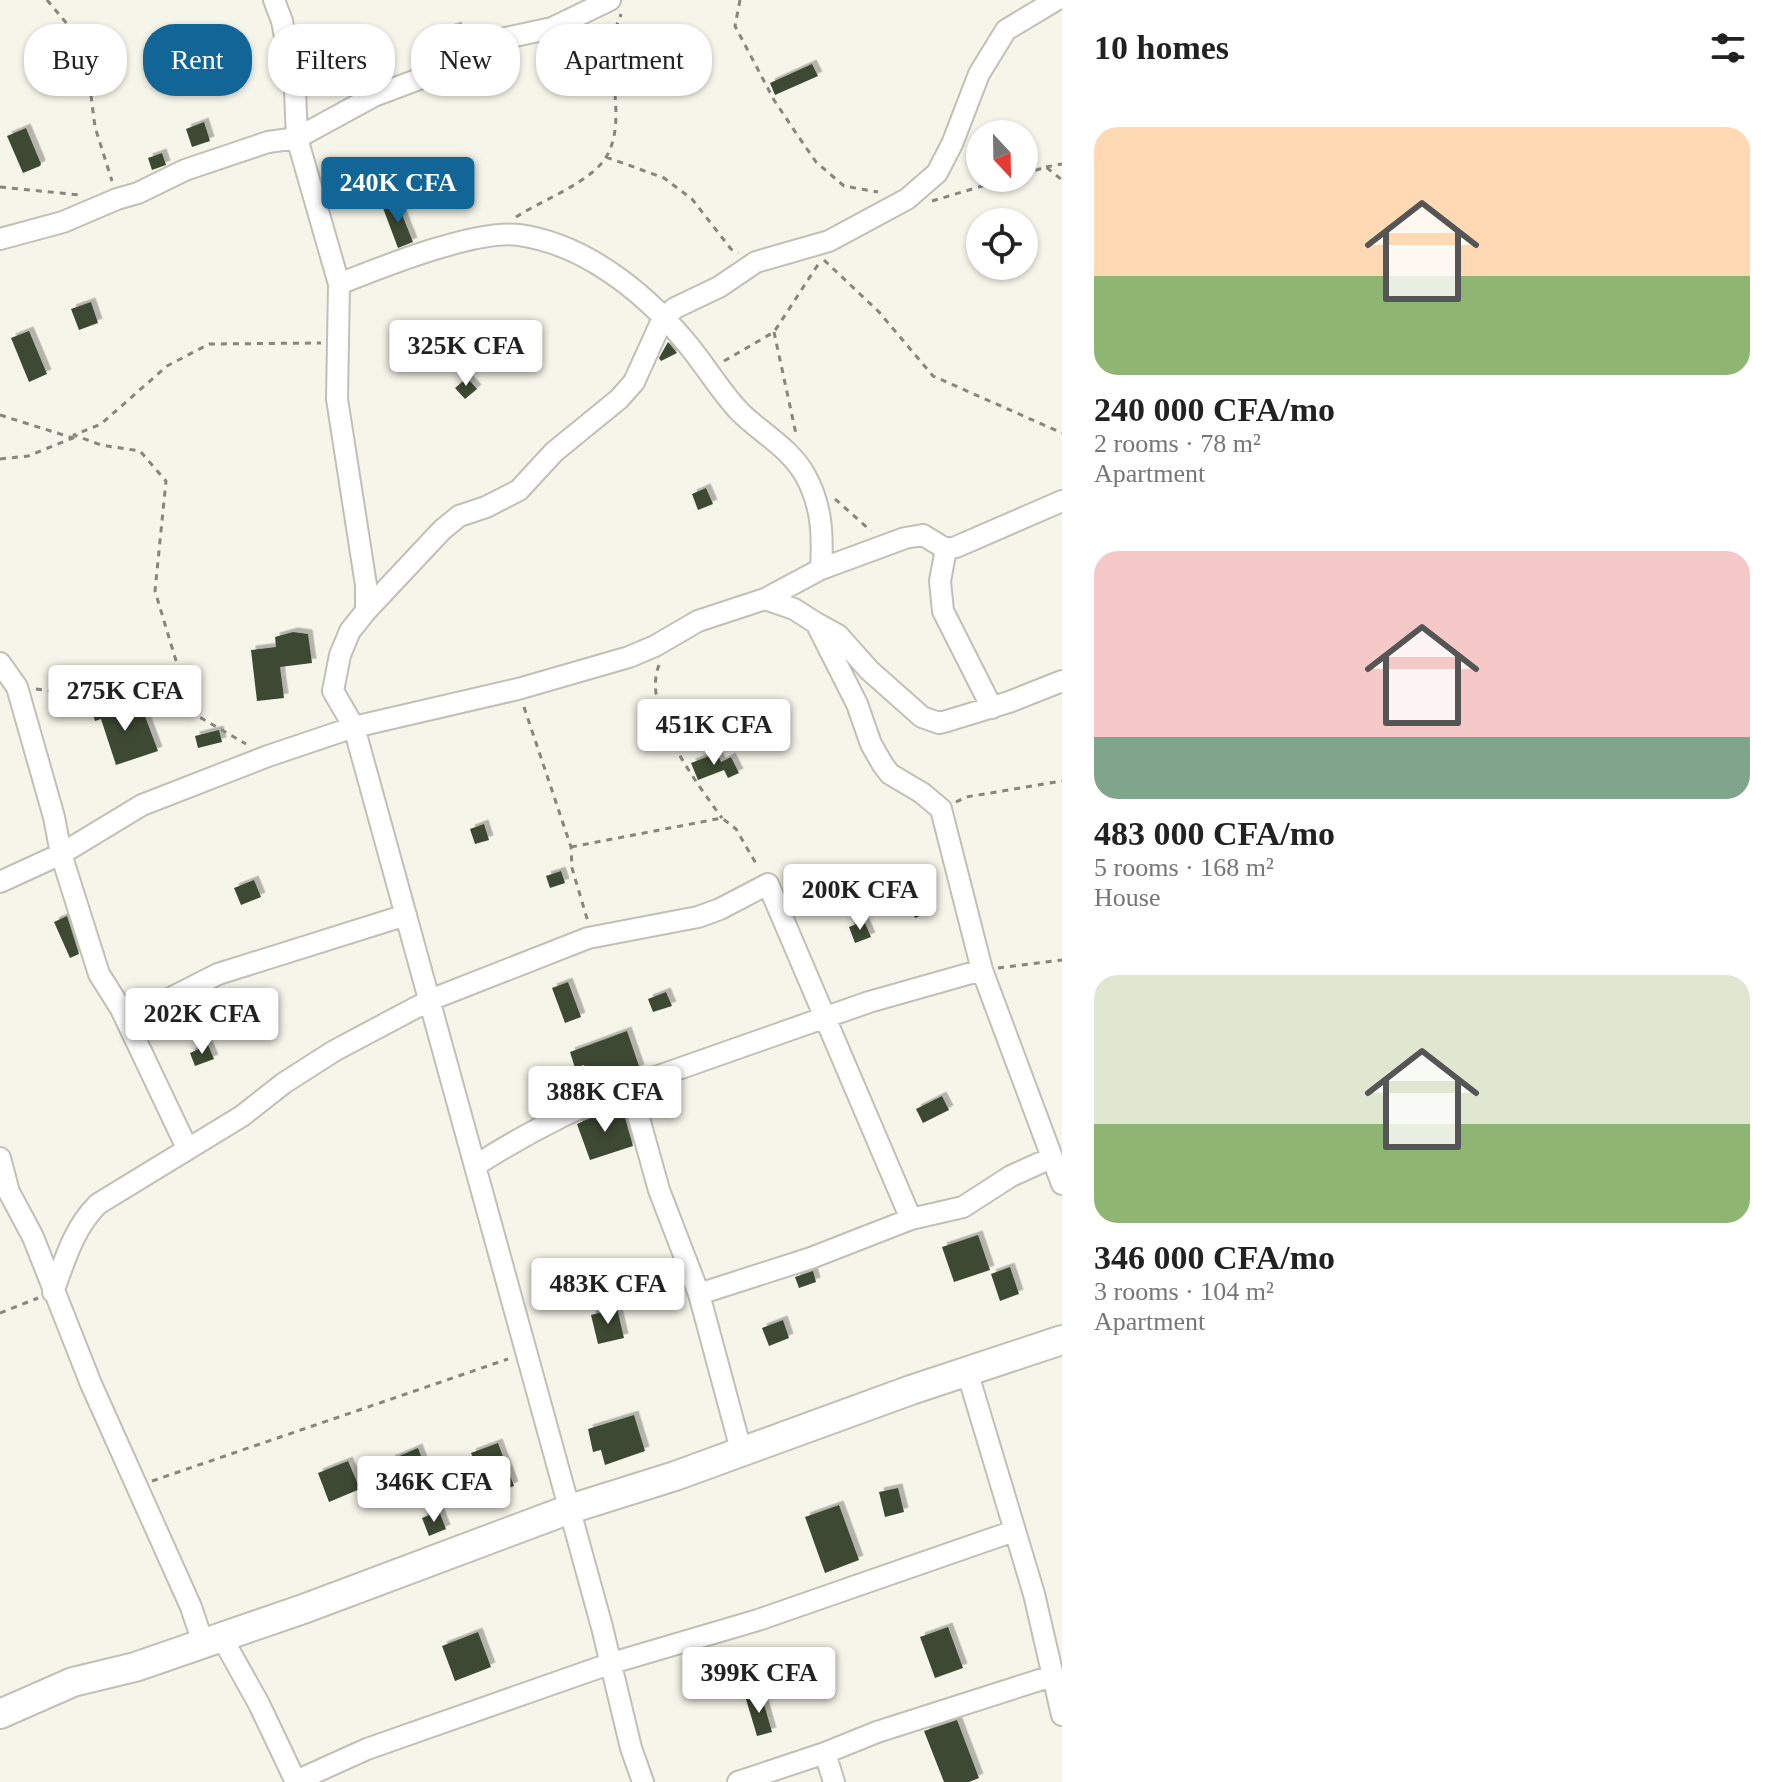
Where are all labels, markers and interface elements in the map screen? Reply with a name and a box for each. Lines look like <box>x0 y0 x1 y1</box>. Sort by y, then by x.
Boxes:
chip: Buy <box>24 24 127 96</box>
chip: Rent <box>143 24 252 96</box>
chip: Filters <box>268 24 395 96</box>
chip: New <box>411 24 520 96</box>
chip: Apartment <box>536 24 712 96</box>
icon: filters <box>1706 26 1750 70</box>
text: 10 homes <box>1094 29 1229 66</box>
north arrow <box>966 120 1038 192</box>
map controls <box>966 120 1038 280</box>
pin: 240K CFA <box>315 157 481 225</box>
text: 240K CFA <box>339 168 457 197</box>
icon: home <box>1350 179 1494 323</box>
button: locate <box>966 208 1038 280</box>
pin: 325K CFA <box>383 320 549 388</box>
text: 325K CFA <box>407 331 525 360</box>
text: 240 000 CFA/mo <box>1094 391 1335 428</box>
text: 2 rooms · 78 m² <box>1094 429 1261 458</box>
text: Apartment <box>1094 459 1205 488</box>
icon: home <box>1350 603 1494 747</box>
pin: 275K CFA <box>42 665 208 733</box>
text: 275K CFA <box>66 676 184 705</box>
pin: 451K CFA <box>631 699 797 767</box>
text: 451K CFA <box>655 710 773 739</box>
text: 483 000 CFA/mo <box>1094 815 1335 852</box>
text: 5 rooms · 168 m² <box>1094 853 1274 882</box>
pin: 200K CFA <box>777 864 943 932</box>
text: 200K CFA <box>801 875 919 904</box>
text: House <box>1094 883 1160 912</box>
pin: 202K CFA <box>119 988 285 1056</box>
text: 202K CFA <box>143 999 261 1028</box>
icon: home <box>1350 1027 1494 1171</box>
pin: 388K CFA <box>522 1066 688 1134</box>
text: 388K CFA <box>546 1077 664 1106</box>
text: 346 000 CFA/mo <box>1094 1239 1335 1276</box>
pin: 483K CFA <box>525 1258 691 1326</box>
text: 483K CFA <box>549 1269 667 1298</box>
text: 3 rooms · 104 m² <box>1094 1277 1274 1306</box>
text: Apartment <box>1094 1307 1205 1336</box>
pin: 346K CFA <box>351 1456 517 1524</box>
text: 346K CFA <box>375 1467 493 1496</box>
pin: 399K CFA <box>676 1647 842 1715</box>
text: 399K CFA <box>700 1658 818 1687</box>

